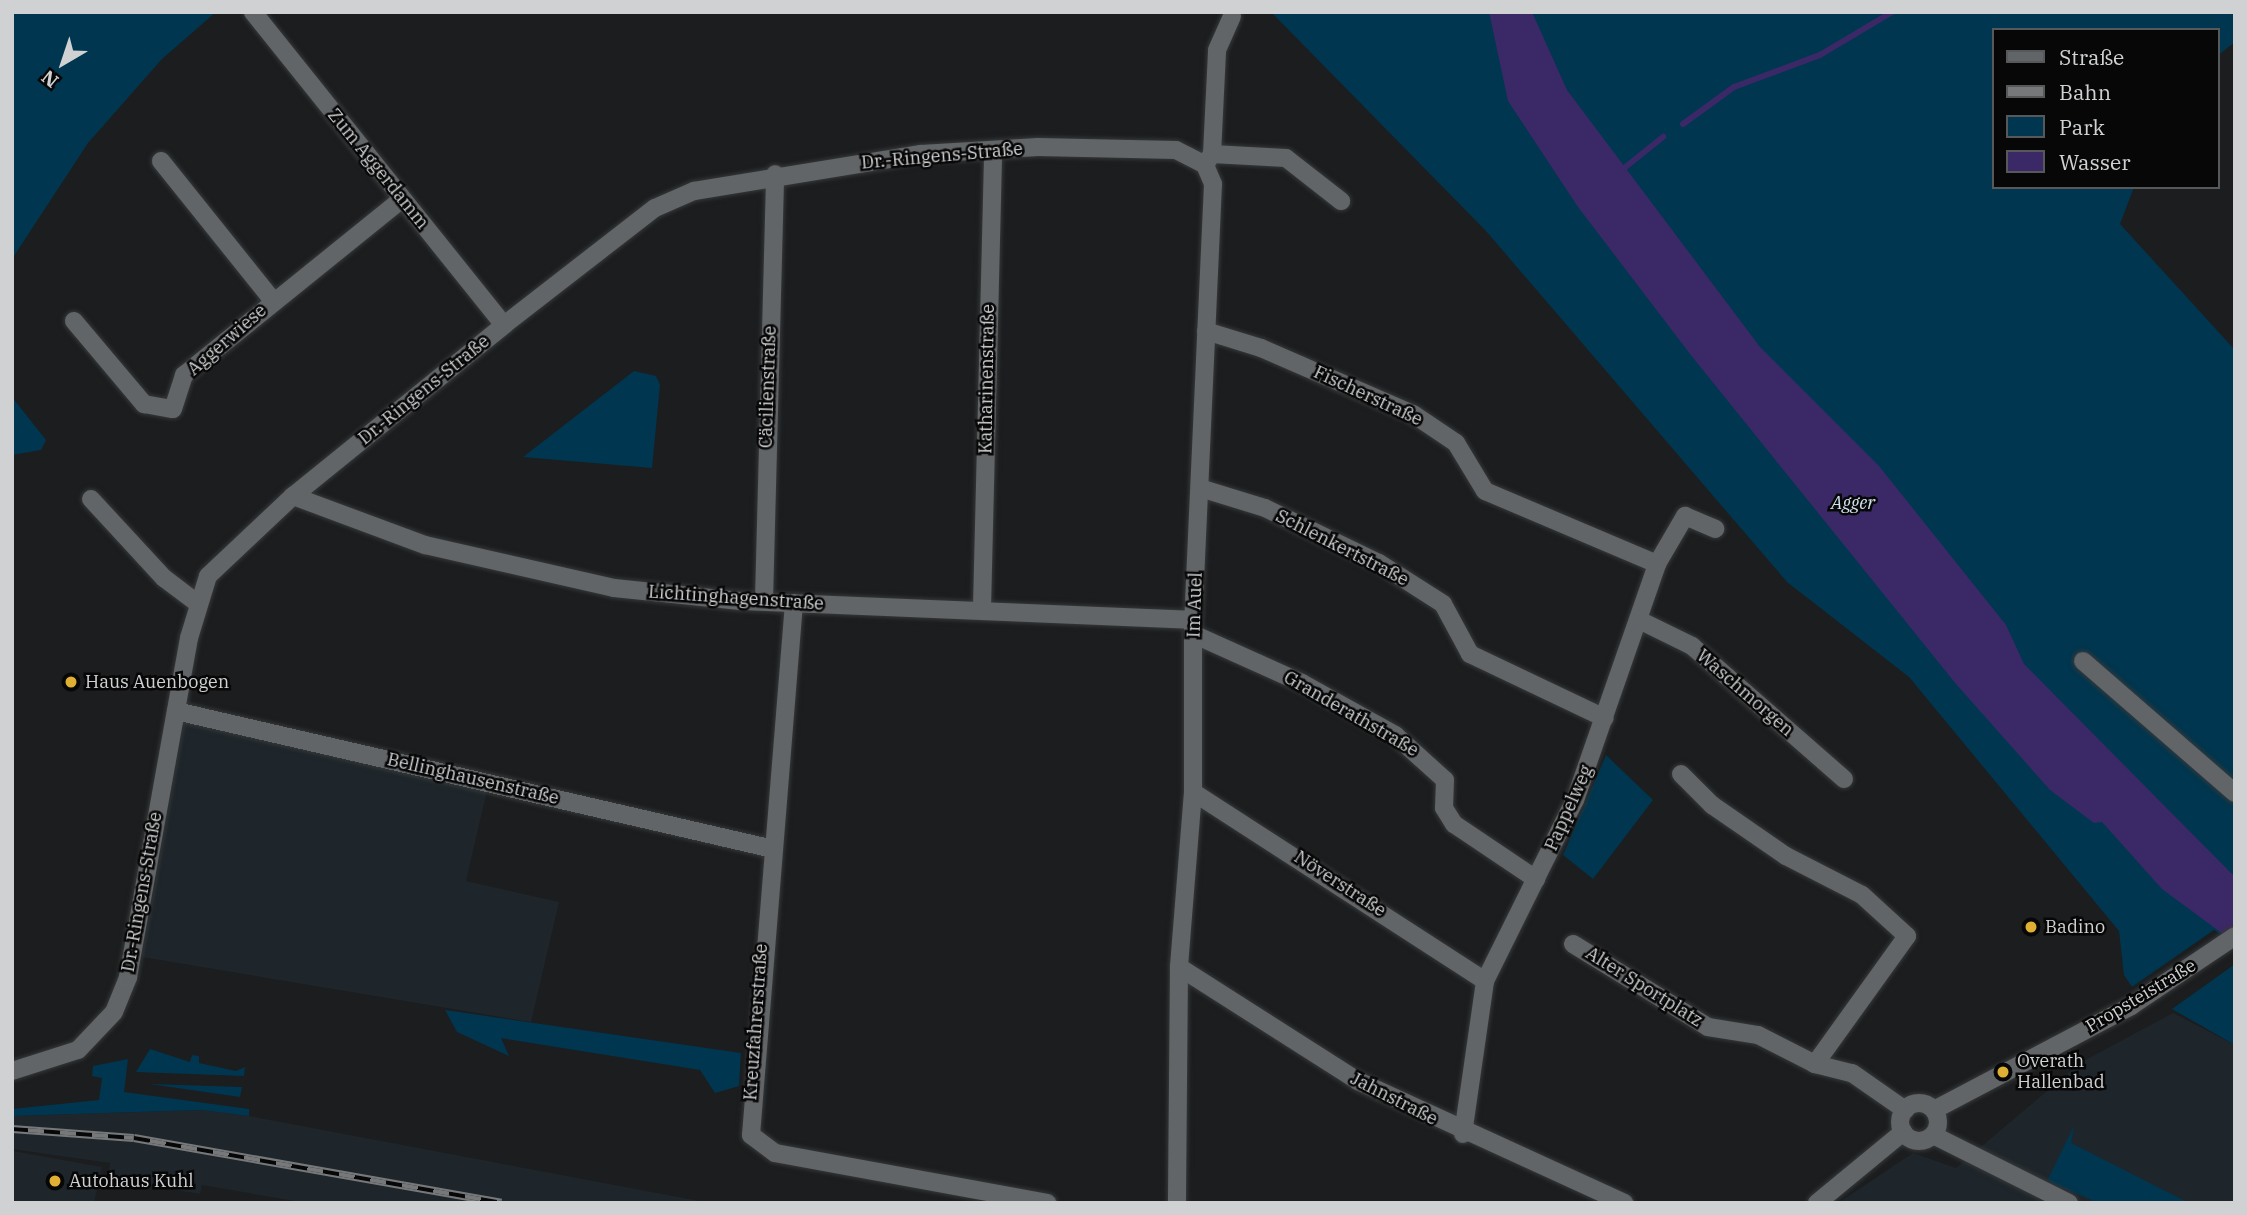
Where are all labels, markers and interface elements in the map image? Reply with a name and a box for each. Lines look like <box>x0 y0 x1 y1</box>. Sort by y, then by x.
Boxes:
north arrow <box>28 28 98 98</box>
legend <box>1992 28 2219 189</box>
text: Straße <box>2059 43 2124 71</box>
text: N <box>36 65 63 93</box>
text: Bahn <box>2059 78 2111 106</box>
street label: Zum Aggerdamm <box>323 105 433 233</box>
text: Park <box>2059 113 2105 141</box>
street label: Dr.-Ringens-Straße <box>860 138 1024 174</box>
text: Wasser <box>2059 148 2130 176</box>
street label: Aggerwiese <box>183 300 271 380</box>
street label: Katharinenstraße <box>975 304 999 454</box>
street label: Cäcilienstraße <box>755 325 781 449</box>
street label: Dr.-Ringens-Straße <box>354 331 494 449</box>
street label: Fischerstraße <box>1310 361 1426 431</box>
park label: Agger <box>1831 492 1875 514</box>
street label: Schlenkertstraße <box>1272 505 1412 591</box>
street label: Im Auel <box>1183 572 1207 638</box>
street label: Lichtinghagenstraße <box>647 581 825 615</box>
street label: Waschmorgen <box>1692 645 1798 741</box>
street label: Granderathstraße <box>1280 667 1422 761</box>
place label: Haus Auenbogen <box>85 671 229 693</box>
marker: Haus Auenbogen <box>63 674 79 690</box>
street label: Bellinghausenstraße <box>385 749 561 809</box>
street label: Pappelweg <box>1541 762 1597 854</box>
street label: Dr.-Ringens-Straße <box>117 810 167 974</box>
street label: Növerstraße <box>1290 846 1390 922</box>
place label: Badino <box>2045 916 2105 938</box>
marker: Badino <box>2023 919 2039 935</box>
street label: Alter Sportplatz <box>1582 942 1706 1032</box>
street label: Kreuzfahrerstraße <box>740 943 772 1101</box>
street label: Propsteistraße <box>2082 955 2200 1037</box>
place label: Overath Hallenbad <box>2017 1051 2105 1094</box>
marker: Overath Hallenbad <box>1995 1064 2011 1080</box>
street label: Jahnstraße <box>1347 1068 1441 1130</box>
place label: Autohaus Kuhl <box>69 1170 194 1192</box>
marker: Autohaus Kuhl <box>47 1173 63 1189</box>

